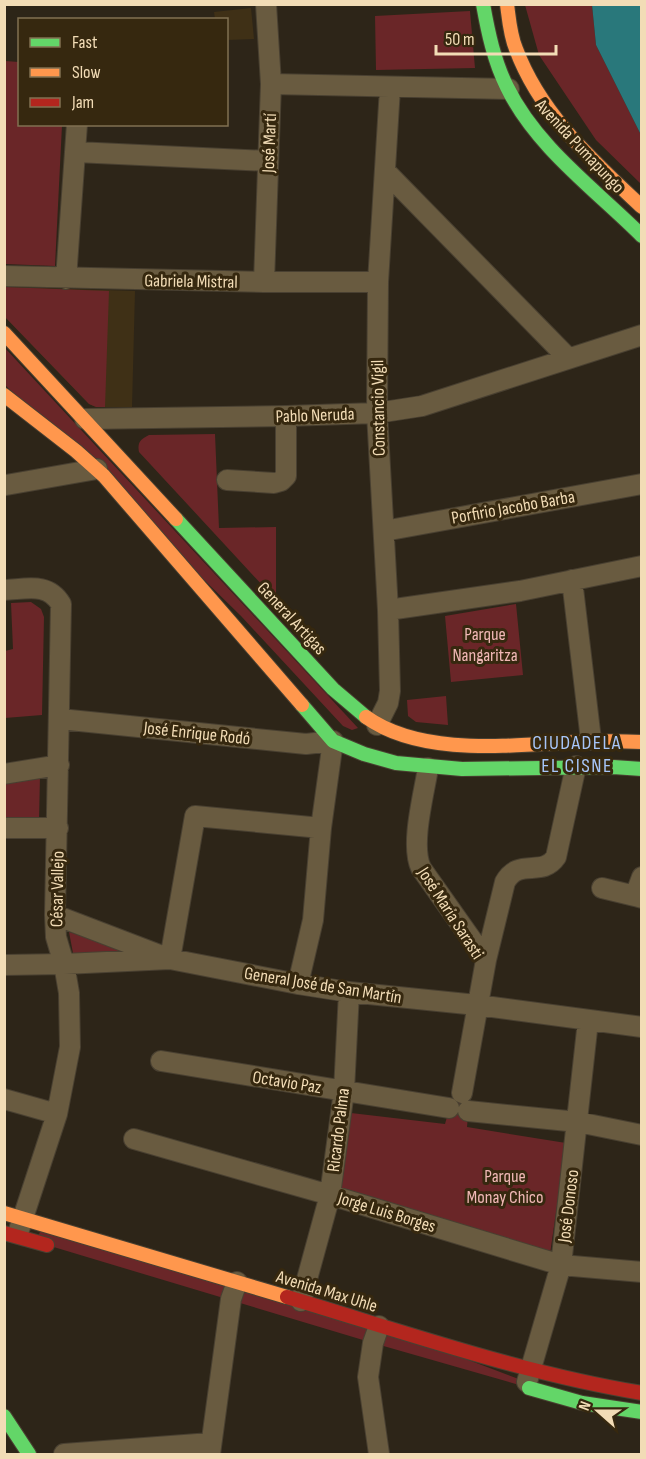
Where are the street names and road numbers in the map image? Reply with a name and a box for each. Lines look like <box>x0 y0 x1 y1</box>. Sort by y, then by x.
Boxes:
street label: Avenida Pumapungo <box>530 94 628 198</box>
street label: José Martí <box>258 112 281 174</box>
street label: Gabriela Mistral <box>144 270 238 293</box>
street label: Constancio Vigil <box>367 360 390 456</box>
street label: Pablo Neruda <box>275 404 355 427</box>
street label: Porfirio Jacobo Barba <box>450 486 576 529</box>
street label: General Artigas <box>253 578 331 659</box>
street label: José Enrique Rodó <box>142 717 251 750</box>
street label: César Vallejo <box>46 851 69 927</box>
street label: José María Sarasti <box>413 863 488 963</box>
street label: General José de San Martín <box>243 963 403 1008</box>
street label: Octavio Paz <box>251 1067 323 1098</box>
street label: Ricardo Palma <box>323 1087 354 1173</box>
street label: José Donoso <box>553 1168 583 1245</box>
street label: Jorge Luis Borges <box>335 1187 438 1237</box>
street label: Avenida Max Uhle <box>273 1266 380 1317</box>

